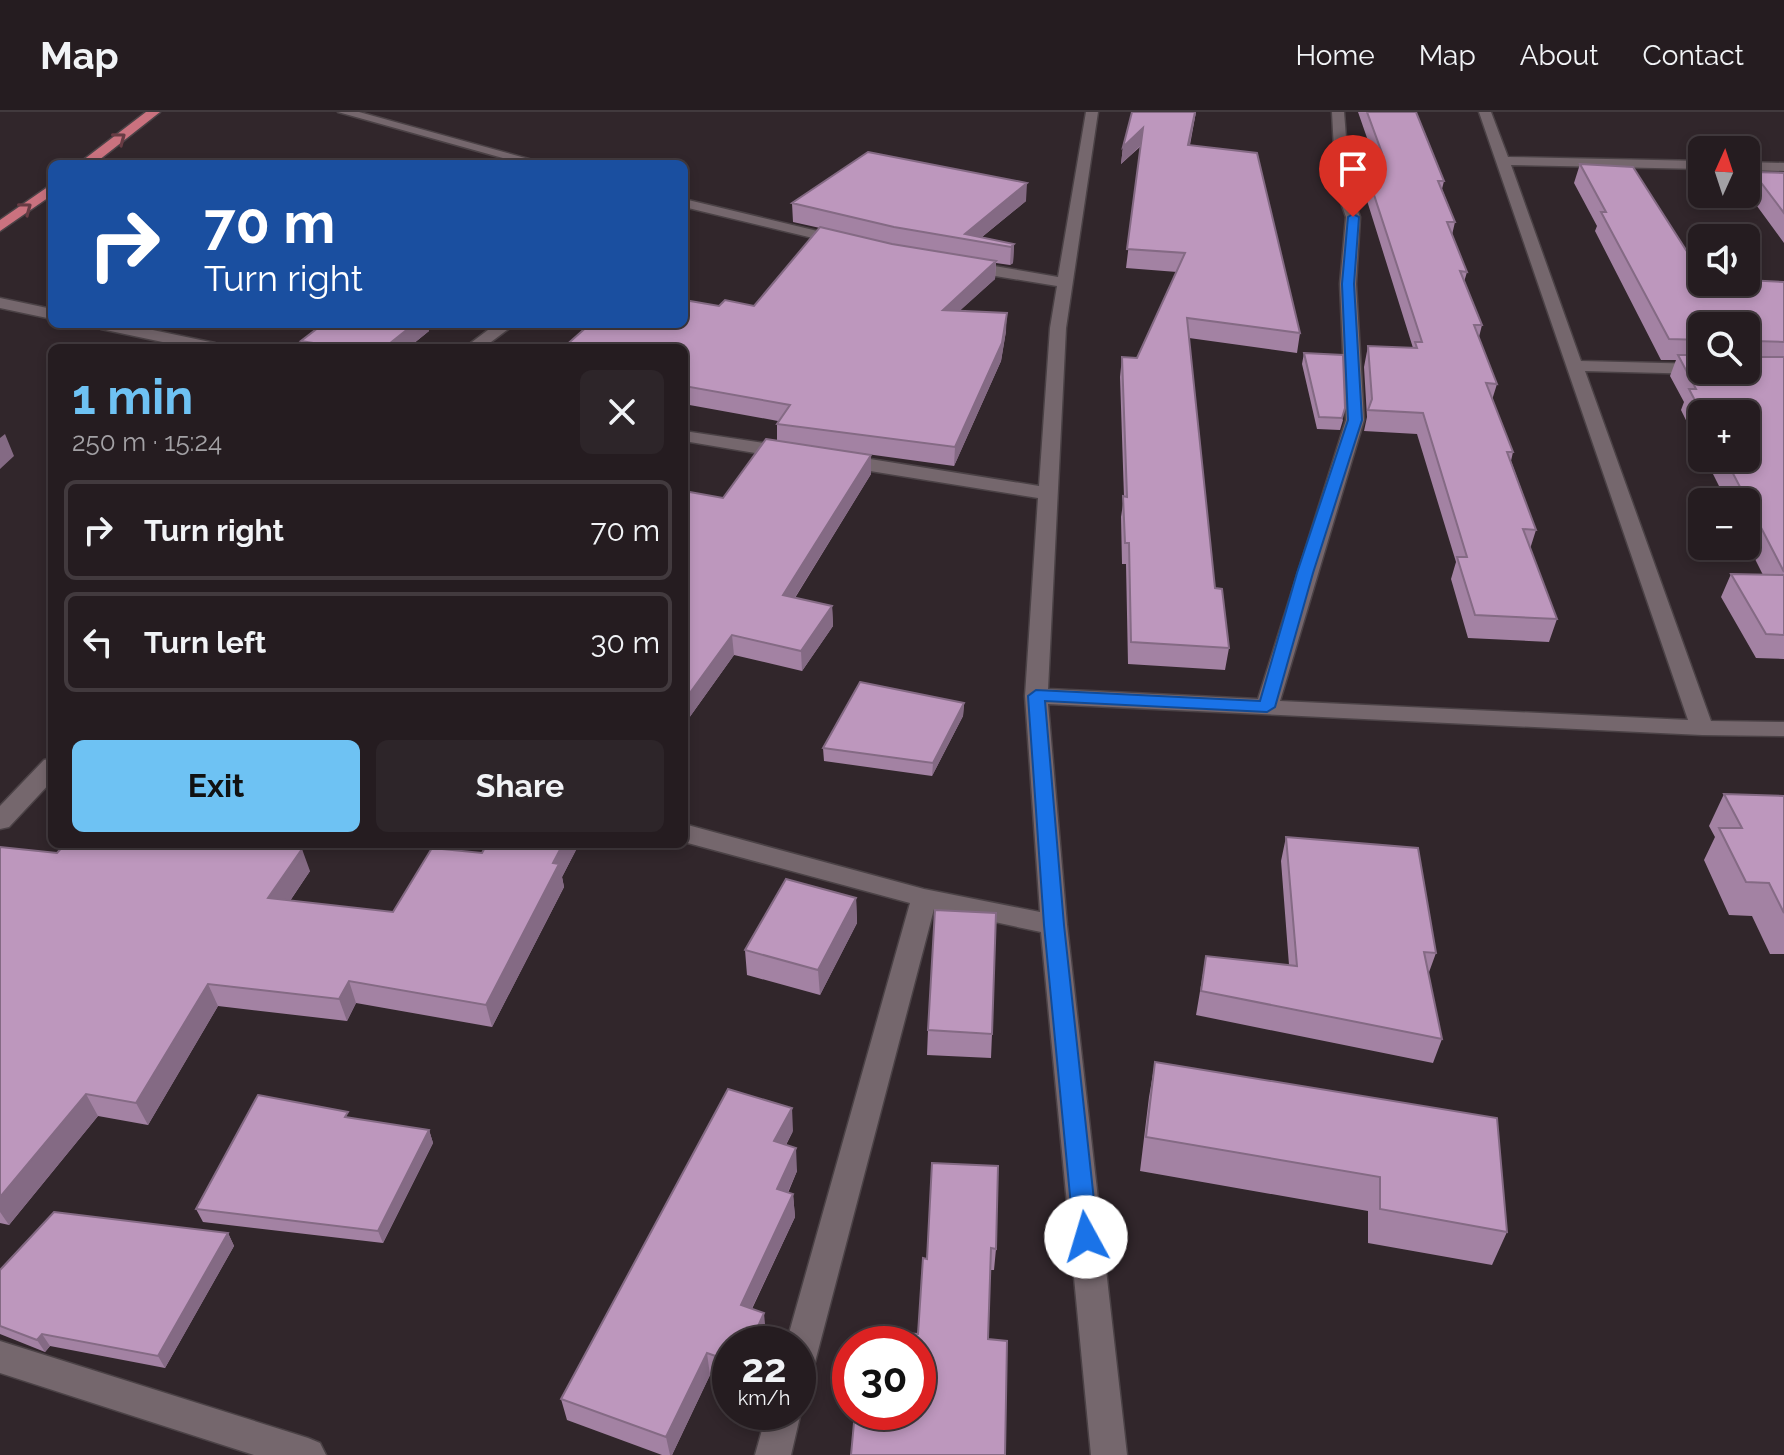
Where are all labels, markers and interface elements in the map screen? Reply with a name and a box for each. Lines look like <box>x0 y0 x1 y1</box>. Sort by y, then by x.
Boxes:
text: Map <box>40 33 119 78</box>
text: Home <box>1295 39 1375 72</box>
text: Map <box>1419 39 1476 72</box>
text: About <box>1520 39 1599 72</box>
text: Contact <box>1643 39 1744 72</box>
one-way arrow <box>111 133 125 148</box>
pin <box>1319 135 1387 217</box>
north arrow <box>1688 136 1760 208</box>
map controls <box>1688 136 1760 560</box>
icon: arrive <box>1331 147 1375 191</box>
text: 70 m <box>204 190 335 256</box>
icon: right <box>72 192 176 296</box>
one-way arrow <box>17 203 32 217</box>
button: sound <box>1688 224 1760 296</box>
text: Turn right <box>204 257 363 299</box>
button: search <box>1688 312 1760 384</box>
text: 1 min <box>72 369 193 425</box>
button: close <box>580 370 664 454</box>
button: + <box>1688 400 1760 472</box>
text: 250 m · 15:24 <box>72 427 222 457</box>
button: − <box>1688 488 1760 560</box>
icon: right <box>76 508 120 552</box>
text: Turn right <box>144 513 284 548</box>
text: 70 m <box>590 513 660 548</box>
icon: left <box>76 620 120 664</box>
text: Turn left <box>144 625 266 660</box>
text: 30 m <box>590 625 660 660</box>
button: Exit <box>72 740 360 832</box>
button: Share <box>376 740 664 832</box>
position arrow <box>1044 1195 1128 1279</box>
speed limit sign: 30 <box>832 1326 936 1430</box>
text: 22 <box>741 1344 787 1391</box>
text: km/h <box>738 1386 790 1410</box>

